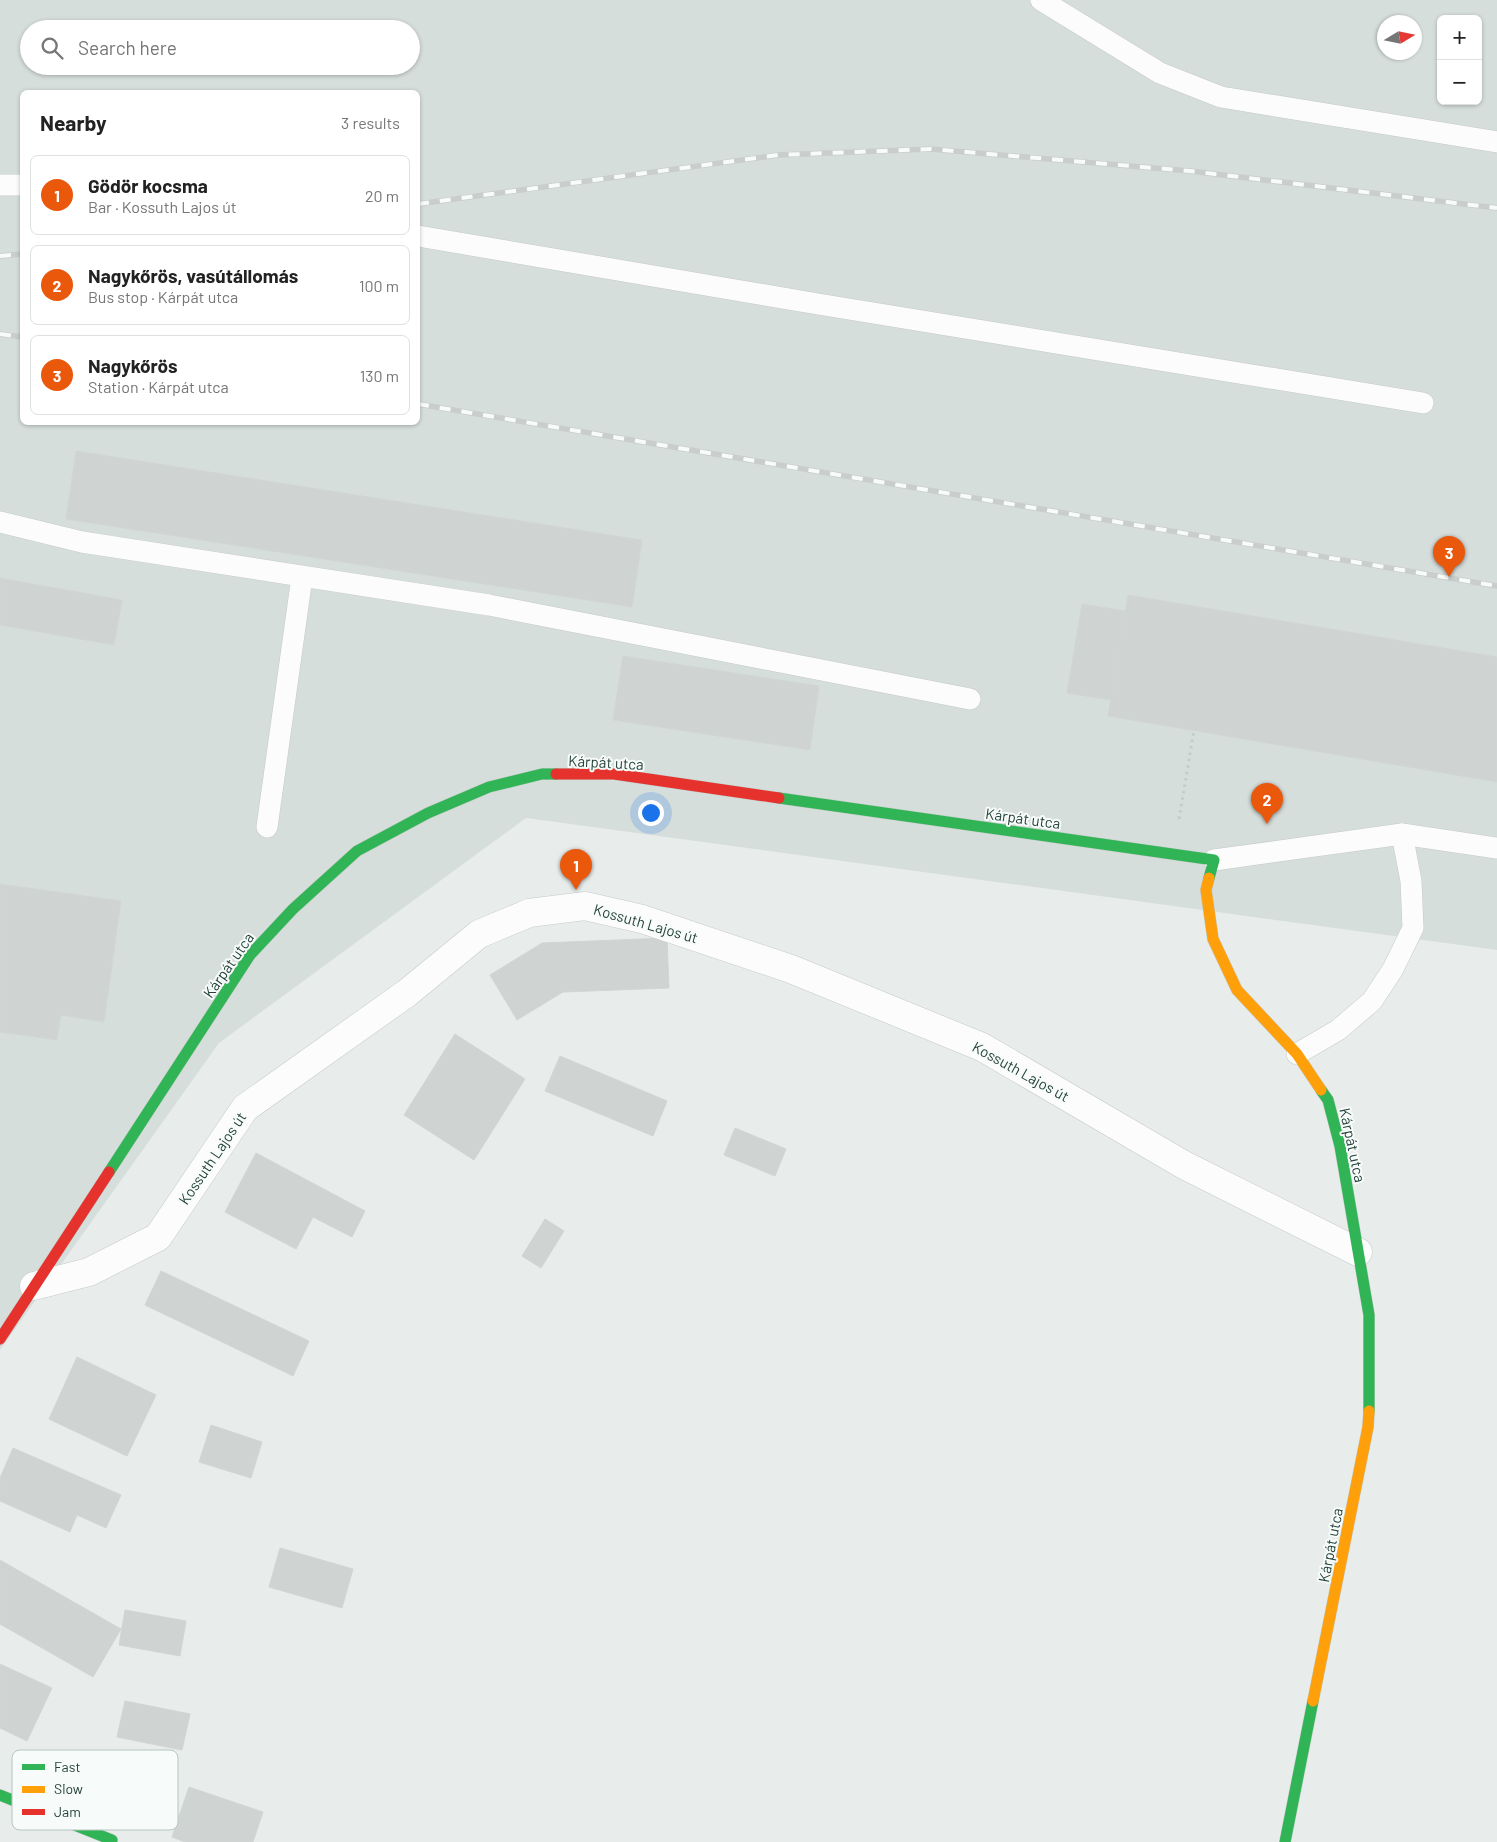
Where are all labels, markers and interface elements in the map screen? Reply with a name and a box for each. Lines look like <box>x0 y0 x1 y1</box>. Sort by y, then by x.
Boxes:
north arrow <box>1377 15 1422 60</box>
map controls <box>1437 15 1482 105</box>
button: + <box>1437 15 1482 60</box>
search box <box>20 20 420 75</box>
icon: search <box>38 34 66 62</box>
text: Search here <box>78 36 177 59</box>
button: − <box>1437 60 1482 105</box>
text: Nearby <box>40 110 106 135</box>
text: 3 results <box>341 113 400 132</box>
text: Gödör kocsma <box>88 174 208 197</box>
text: 1 <box>54 186 60 205</box>
text: 20 m <box>365 186 399 205</box>
text: Bar · Kossuth Lajos út <box>88 197 237 216</box>
text: Nagykőrös, vasútállomás <box>88 264 298 287</box>
text: 2 <box>53 276 61 295</box>
text: 100 m <box>359 276 399 295</box>
text: Bus stop · Kárpát utca <box>88 287 238 306</box>
text: Nagykőrös <box>88 354 178 377</box>
text: 3 <box>53 366 61 385</box>
text: 130 m <box>360 366 399 385</box>
text: Station · Kárpát utca <box>88 377 229 396</box>
pin: 3 <box>1433 536 1465 577</box>
street label: Kárpát utca <box>568 751 644 773</box>
pin: 2 <box>1251 783 1283 824</box>
your location <box>638 800 664 826</box>
street label: Kárpát utca <box>984 804 1062 832</box>
pin: 1 <box>560 849 592 890</box>
street label: Kossuth Lajos út <box>592 900 700 946</box>
street label: Kárpát utca <box>199 929 257 1001</box>
street label: Kossuth Lajos út <box>970 1037 1072 1105</box>
street label: Kárpát utca <box>1336 1106 1370 1184</box>
street label: Kossuth Lajos út <box>174 1108 250 1208</box>
street label: Kárpát utca <box>1314 1506 1346 1584</box>
legend <box>12 1750 178 1830</box>
text: Fast <box>54 1758 80 1775</box>
text: Slow <box>54 1780 83 1797</box>
text: Jam <box>54 1803 81 1820</box>

